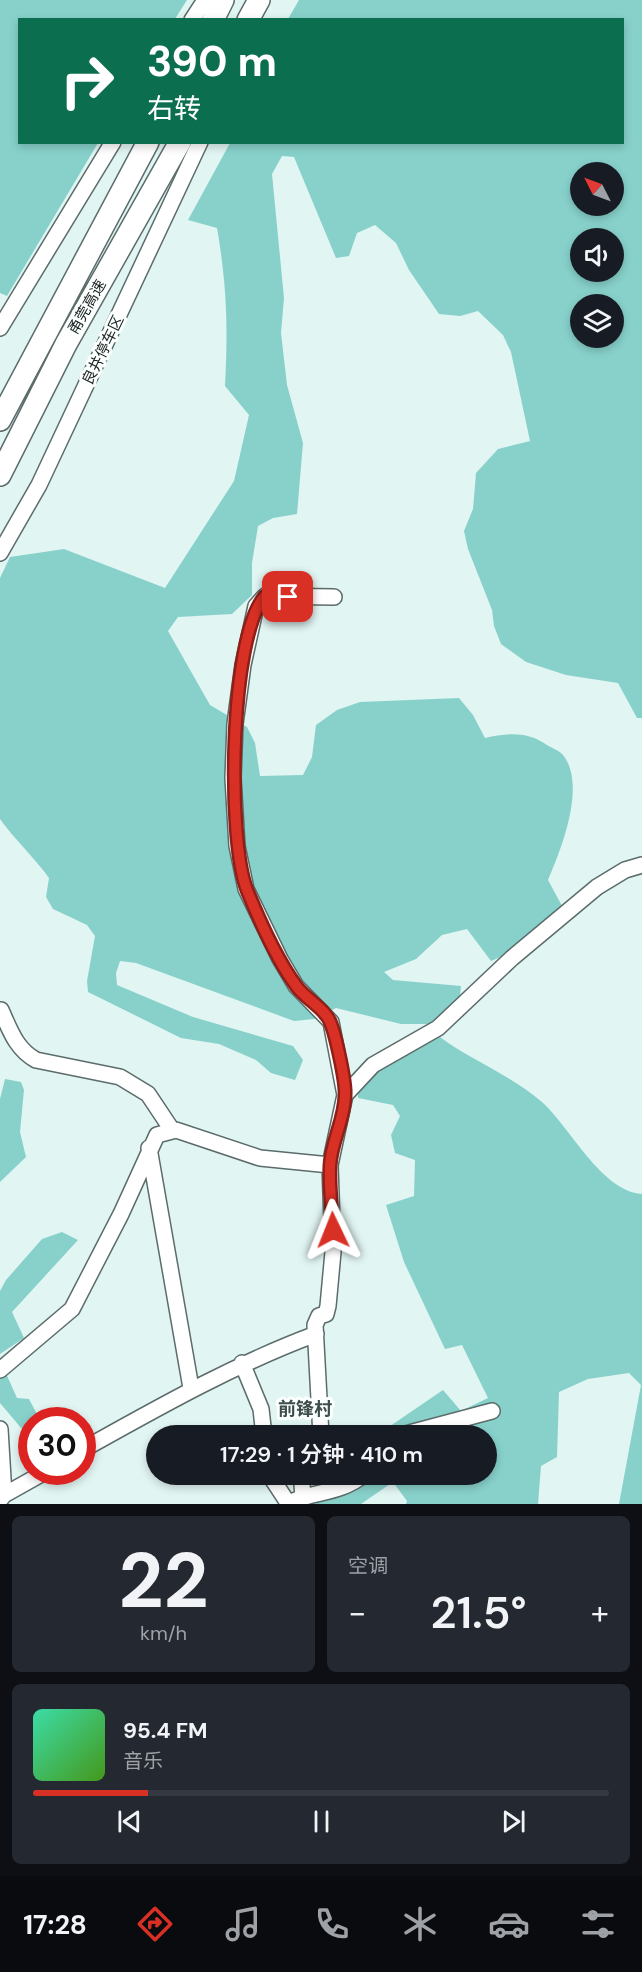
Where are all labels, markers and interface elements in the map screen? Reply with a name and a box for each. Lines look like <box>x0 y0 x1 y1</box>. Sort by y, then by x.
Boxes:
text: 390 m <box>147 34 277 89</box>
icon: right <box>48 42 126 120</box>
text: 右转 <box>147 91 201 126</box>
north arrow <box>570 162 624 216</box>
map controls <box>570 162 624 348</box>
button: sound <box>570 228 624 282</box>
street label: 甬莞高速 <box>63 276 111 338</box>
button: layers <box>570 294 624 348</box>
street label: 良井停车区 <box>78 312 128 388</box>
pin <box>262 571 313 622</box>
icon: arrive <box>271 580 304 613</box>
position arrow <box>301 1198 365 1262</box>
district label: 前锋村 <box>278 1397 332 1421</box>
speed limit sign: 30 <box>18 1407 96 1485</box>
text: 17:29 · 1 分钟 · 410 m <box>220 1440 423 1469</box>
text: 22 <box>118 1530 209 1631</box>
text: 空调 <box>348 1553 388 1579</box>
text: 21.5° <box>430 1583 527 1642</box>
text: − <box>348 1591 366 1634</box>
text: + <box>591 1591 609 1634</box>
text: km/h <box>140 1620 187 1646</box>
text: 95.4 FM <box>123 1716 207 1745</box>
text: 音乐 <box>123 1748 163 1774</box>
icon: previous <box>113 1805 146 1838</box>
icon: pause <box>305 1805 338 1838</box>
icon: next <box>497 1805 530 1838</box>
icon: directions <box>134 1903 176 1945</box>
icon: music <box>222 1903 264 1945</box>
icon: phone <box>311 1903 353 1945</box>
icon: climate <box>399 1903 441 1945</box>
icon: car <box>488 1903 530 1945</box>
icon: filters <box>577 1903 619 1945</box>
text: 17:28 <box>23 1907 87 1942</box>

